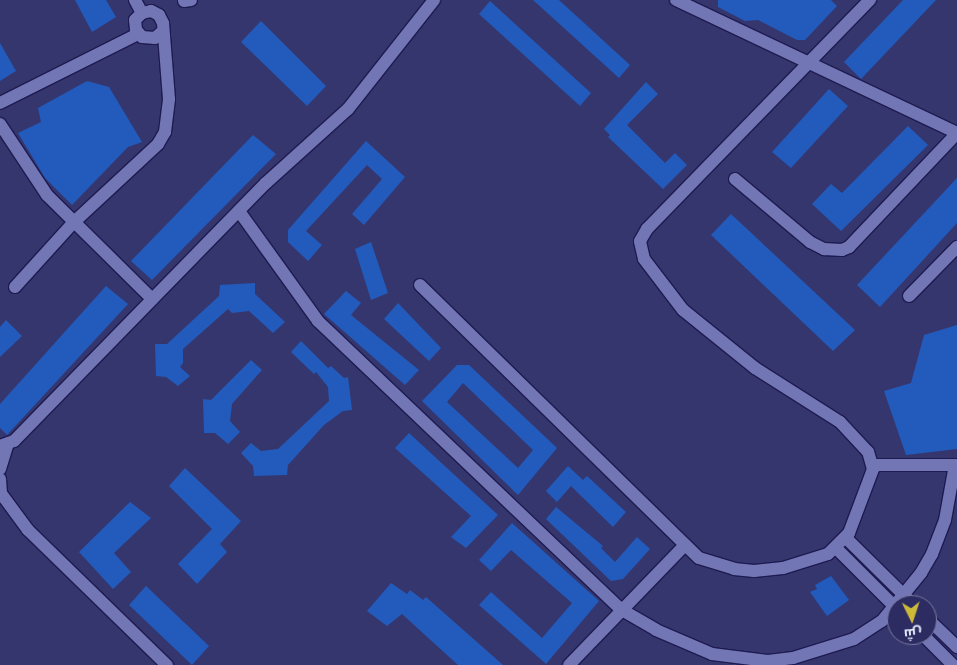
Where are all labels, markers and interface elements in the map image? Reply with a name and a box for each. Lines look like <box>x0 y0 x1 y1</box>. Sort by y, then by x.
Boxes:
north arrow <box>887 595 937 645</box>
text: ش <box>903 624 923 644</box>

